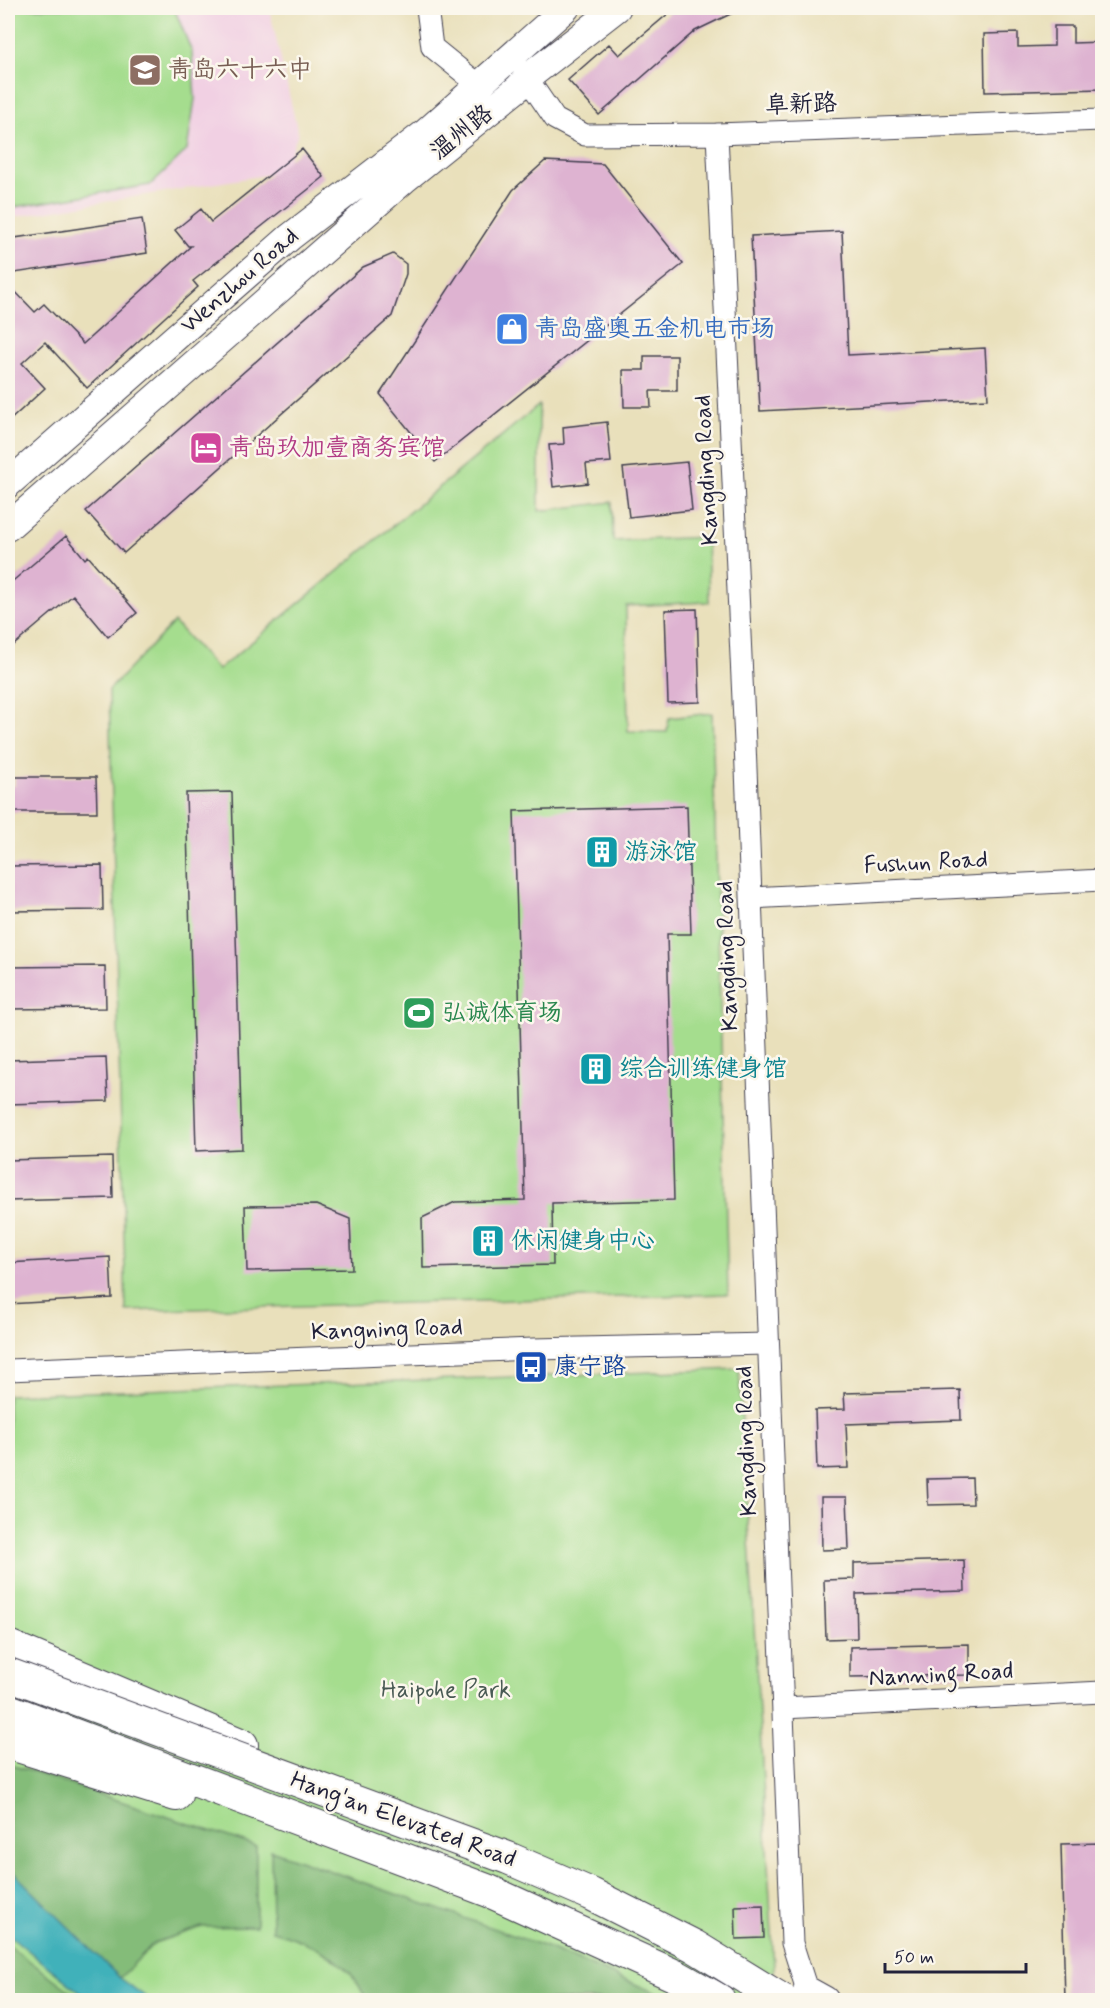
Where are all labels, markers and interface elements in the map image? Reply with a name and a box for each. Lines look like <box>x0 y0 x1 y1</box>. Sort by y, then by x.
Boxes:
school or university icon: 青岛六十六中 <box>127 52 163 88</box>
place label: 青岛六十六中 <box>168 55 312 86</box>
street label: 阜新路 <box>764 88 838 122</box>
street label: 温州路 <box>424 98 500 168</box>
street label: Wenzhou Road <box>174 221 306 341</box>
shop icon: 青岛盛奥五金机电市场 <box>494 311 530 347</box>
place label: 青岛盛奥五金机电市场 <box>535 314 775 345</box>
street label: Kangding Road <box>688 394 728 546</box>
hotel icon: 青岛玖加壹商务宾馆 <box>188 430 224 466</box>
place label: 青岛玖加壹商务宾馆 <box>229 433 445 464</box>
building icon: 游泳馆 <box>584 834 620 870</box>
place label: 游泳馆 <box>625 837 697 868</box>
street label: Fushun Road <box>863 844 989 882</box>
street label: Kangding Road <box>710 880 748 1032</box>
sports icon: 弘诚体育场 <box>401 995 437 1031</box>
place label: 弘诚体育场 <box>442 998 562 1029</box>
building icon: 综合训练健身馆 <box>578 1051 614 1087</box>
place label: 综合训练健身馆 <box>619 1054 787 1085</box>
building icon: 休闲健身中心 <box>470 1223 506 1259</box>
place label: 休闲健身中心 <box>511 1226 655 1257</box>
street label: Kangning Road <box>311 1312 463 1350</box>
bus stop icon: 康宁路 <box>513 1349 549 1385</box>
place label: 康宁路 <box>554 1352 626 1383</box>
street label: Kangding Road <box>729 1365 767 1517</box>
street label: Nanning Road <box>868 1656 1014 1697</box>
park label: Haipohe Park <box>381 1675 511 1706</box>
street label: Hang'an Elevated Road <box>285 1765 520 1877</box>
scale bar <box>885 1936 1026 1974</box>
text: 50 m <box>894 1946 934 1970</box>

